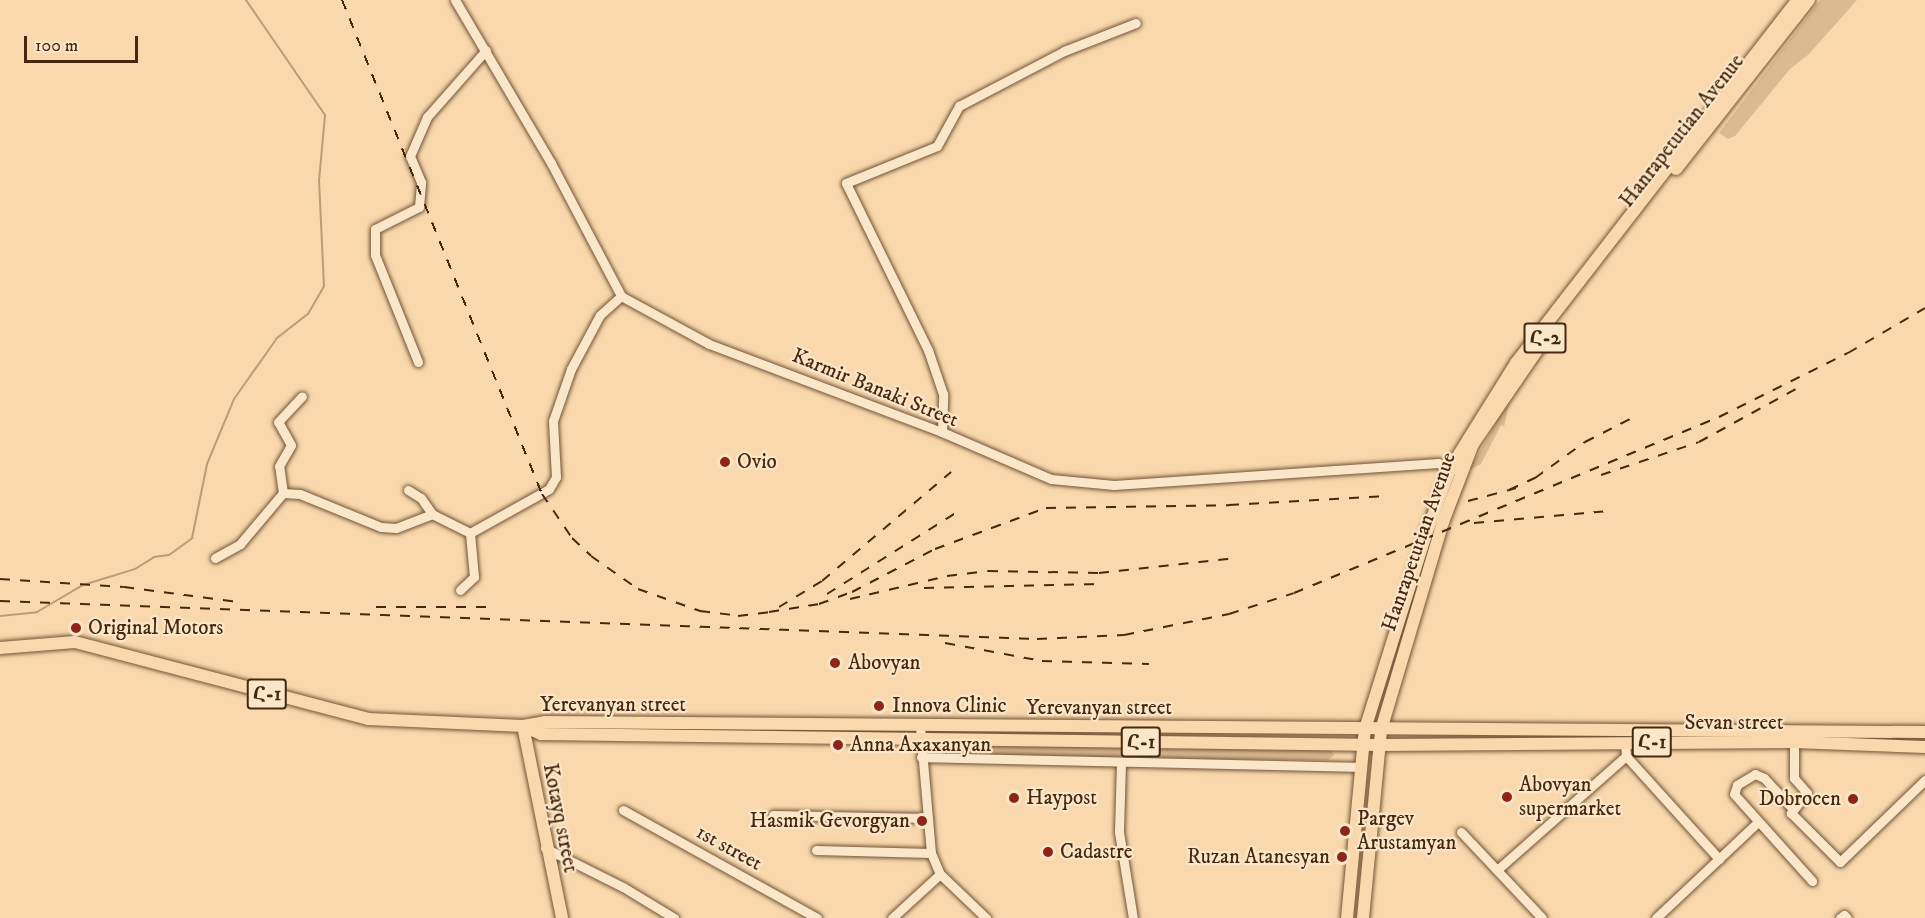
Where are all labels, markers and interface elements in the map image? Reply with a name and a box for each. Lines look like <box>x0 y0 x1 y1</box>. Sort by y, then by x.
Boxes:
scale bar <box>27 24 141 62</box>
text: 100 m <box>35 35 78 57</box>
street label: Hanrapetutian Avenue <box>1614 49 1750 213</box>
road number: Հ-2 <box>1522 321 1568 355</box>
street label: Karmir Banaki Street <box>788 343 962 433</box>
place label: Ovio <box>737 449 777 475</box>
street label: Hanrapetutian Avenue <box>1377 449 1461 635</box>
marker: Ovio <box>718 455 732 469</box>
place label: Original Motors <box>88 615 223 641</box>
marker: Original Motors <box>69 621 83 635</box>
place label: Abovyan <box>848 650 921 676</box>
marker: Abovyan <box>826 654 844 672</box>
road number: Հ-1 <box>246 677 288 711</box>
street label: Yerevanyan street <box>540 692 686 718</box>
place label: Innova Clinic <box>892 693 1007 719</box>
street label: Yerevanyan street <box>1026 695 1172 721</box>
marker: Innova Clinic <box>870 697 888 715</box>
street label: Sevan street <box>1684 710 1784 736</box>
road number: Հ-1 <box>1120 725 1162 759</box>
road number: Հ-1 <box>1631 725 1673 759</box>
place label: Anna Axaxanyan <box>850 732 991 758</box>
marker: Anna Axaxanyan <box>831 738 845 752</box>
street label: Kotayq street <box>537 761 583 875</box>
place label: Abovyan supermarket <box>1519 772 1621 822</box>
place label: Haypost <box>1026 785 1097 811</box>
place label: Dobrocen <box>1759 786 1841 812</box>
marker: Abovyan supermarket <box>1500 790 1514 804</box>
marker: Haypost <box>1007 791 1021 805</box>
marker: Dobrocen <box>1846 792 1860 806</box>
place label: Pargev Arustamyan <box>1357 806 1456 856</box>
place label: Hasmik Gevorgyan <box>750 808 910 834</box>
marker: Hasmik Gevorgyan <box>915 814 929 828</box>
street label: 1st street <box>692 820 766 876</box>
marker: Pargev Arustamyan <box>1338 824 1352 838</box>
place label: Cadastre <box>1060 839 1133 865</box>
place label: Ruzan Atanesyan <box>1187 844 1330 870</box>
marker: Cadastre <box>1041 845 1055 859</box>
marker: Ruzan Atanesyan <box>1335 850 1349 864</box>

